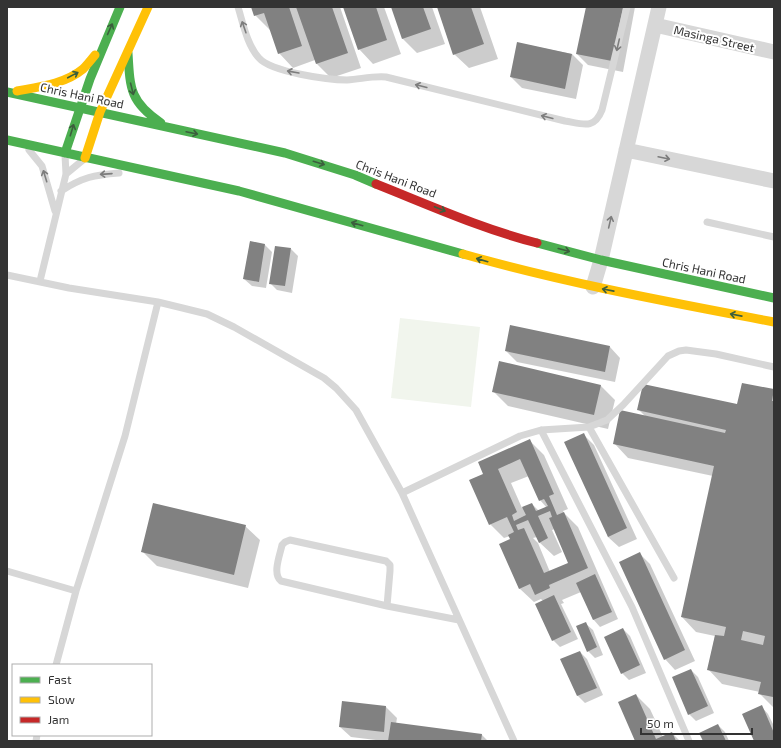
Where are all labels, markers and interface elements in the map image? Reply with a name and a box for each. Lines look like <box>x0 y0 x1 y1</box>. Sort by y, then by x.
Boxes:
one-way arrow <box>240 21 248 33</box>
street label: Masinga Street <box>673 22 756 54</box>
one-way arrow <box>106 24 114 36</box>
one-way arrow <box>614 38 622 51</box>
one-way arrow <box>287 68 300 76</box>
one-way arrow <box>67 71 79 79</box>
street label: Chris Hani Road <box>39 79 125 111</box>
one-way arrow <box>415 81 428 89</box>
one-way arrow <box>128 83 136 96</box>
one-way arrow <box>541 113 554 120</box>
one-way arrow <box>69 124 76 137</box>
one-way arrow <box>185 130 198 138</box>
one-way arrow <box>657 154 670 162</box>
street label: Chris Hani Road <box>354 156 439 200</box>
one-way arrow <box>312 160 325 167</box>
one-way arrow <box>41 170 48 183</box>
one-way arrow <box>100 170 113 177</box>
one-way arrow <box>434 205 446 213</box>
one-way arrow <box>606 215 614 228</box>
one-way arrow <box>351 220 364 227</box>
one-way arrow <box>557 247 570 254</box>
street label: Chris Hani Road <box>661 254 747 286</box>
one-way arrow <box>475 255 488 263</box>
one-way arrow <box>602 285 615 293</box>
one-way arrow <box>730 310 743 318</box>
legend <box>12 664 152 736</box>
text: Fast <box>48 672 72 686</box>
text: Slow <box>48 692 75 706</box>
scale bar <box>641 710 752 736</box>
text: Jam <box>48 712 69 726</box>
text: 50 m <box>647 716 674 730</box>

